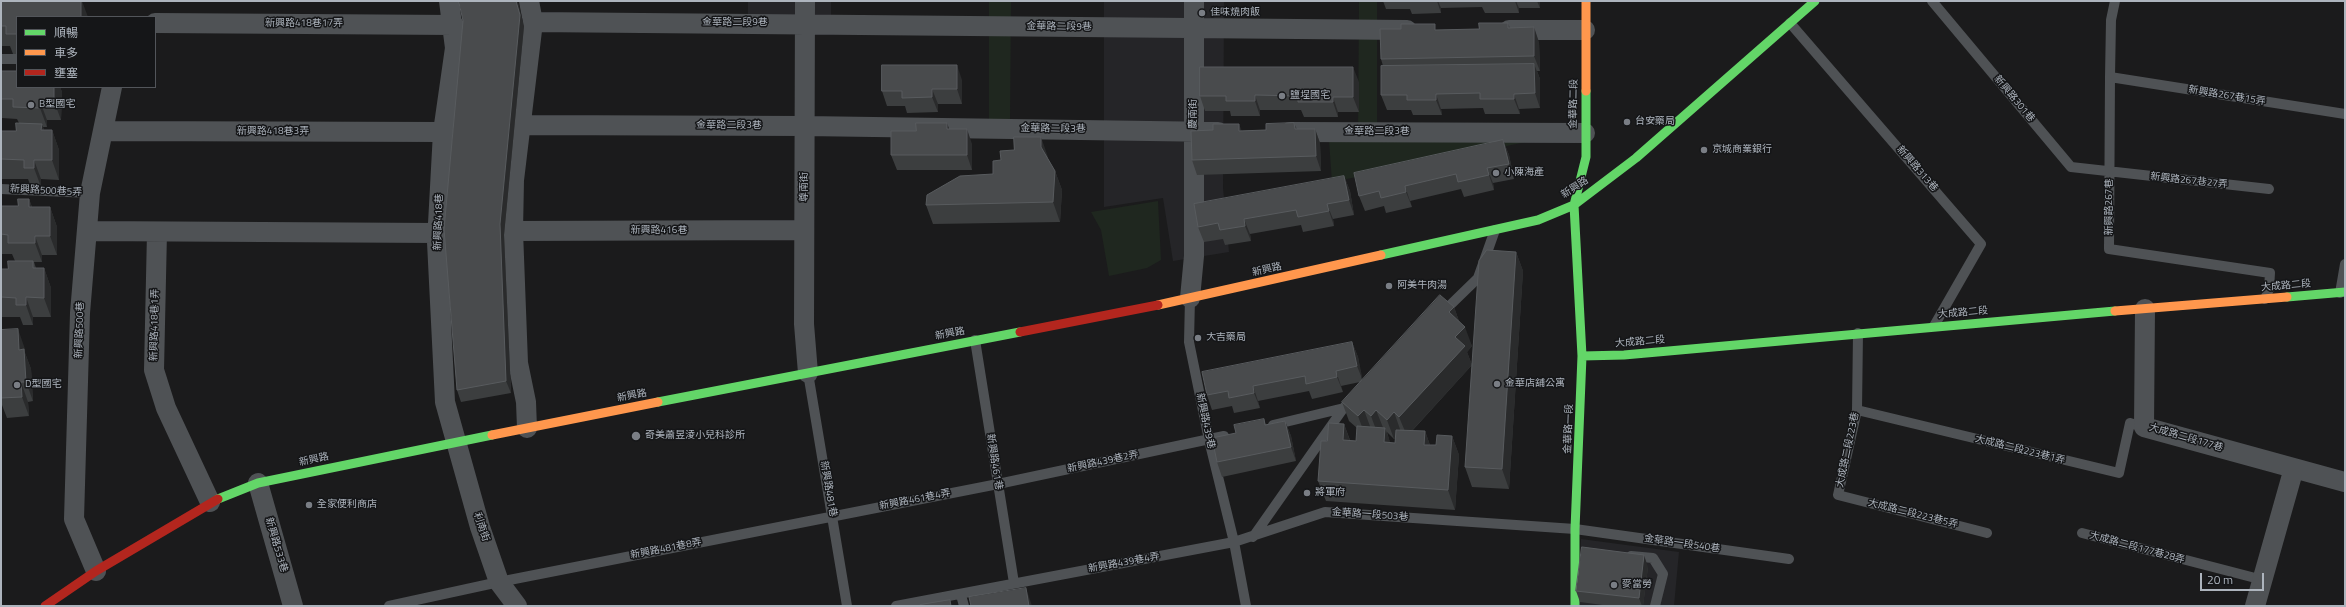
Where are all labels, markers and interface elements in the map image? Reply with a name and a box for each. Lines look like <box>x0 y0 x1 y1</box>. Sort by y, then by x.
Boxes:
place label: 佳味燒肉飯 <box>1210 7 1260 19</box>
marker: 佳味燒肉飯 <box>1197 8 1207 18</box>
legend <box>16 16 156 88</box>
street label: 金華路二段9巷 <box>702 17 768 29</box>
street label: 新興路418巷17弄 <box>265 18 343 30</box>
street label: 金華路二段9巷 <box>1026 20 1092 34</box>
text: 順暢 <box>54 23 78 42</box>
text: 車多 <box>54 43 78 62</box>
text: 壅塞 <box>54 63 78 82</box>
street label: 新興路301巷 <box>1991 73 2037 125</box>
street label: 金華路二段 <box>1568 79 1580 129</box>
street label: 新興路267巷15弄 <box>2188 84 2266 108</box>
place label: 鹽埕國宅 <box>1290 90 1330 102</box>
marker: 鹽埕國宅 <box>1277 91 1287 101</box>
place label: B型國宅 <box>39 99 75 111</box>
street label: 慶南街 <box>1188 99 1200 129</box>
marker: B型國宅 <box>26 100 36 110</box>
place label: 台安藥局 <box>1635 116 1675 128</box>
marker: 台安藥局 <box>1622 117 1632 127</box>
street label: 金華路二段3巷 <box>696 120 762 132</box>
street label: 金華路二段3巷 <box>1020 122 1086 136</box>
street label: 新興路418巷3弄 <box>237 126 309 138</box>
street label: 金華路二段3巷 <box>1344 126 1410 138</box>
place label: 京城商業銀行 <box>1712 144 1772 156</box>
street label: 新興路313巷 <box>1894 144 1940 194</box>
marker: 京城商業銀行 <box>1699 145 1709 155</box>
place label: 小陳海產 <box>1504 167 1544 179</box>
marker: 小陳海產 <box>1491 168 1501 178</box>
street label: 新興路267巷27弄 <box>2150 171 2228 191</box>
street label: 尊南街 <box>799 172 811 202</box>
street label: 新興路 <box>1559 175 1591 201</box>
street label: 新興路267巷 <box>2104 179 2116 235</box>
street label: 新興路500巷5弄 <box>10 183 82 199</box>
street label: 新興路418巷 <box>432 193 446 251</box>
street label: 新興路416巷 <box>631 225 687 237</box>
street label: 新興路 <box>1251 261 1283 279</box>
street label: 大成路二段 <box>2261 278 2311 294</box>
place label: 阿美牛肉湯 <box>1397 280 1447 292</box>
marker: 阿美牛肉湯 <box>1384 281 1394 291</box>
street label: 新興路418巷1弄 <box>148 289 162 361</box>
street label: 新興路500巷 <box>73 301 87 359</box>
street label: 大成路二段 <box>1938 305 1988 321</box>
street label: 新興路 <box>934 325 966 343</box>
place label: 大吉藥局 <box>1206 332 1246 344</box>
marker: 大吉藥局 <box>1193 333 1203 343</box>
street label: 大成路二段 <box>1615 334 1665 350</box>
place label: 金華店舖公寓 <box>1505 378 1565 390</box>
place label: D型國宅 <box>25 379 61 391</box>
marker: 金華店舖公寓 <box>1492 379 1502 389</box>
marker: D型國宅 <box>12 380 22 390</box>
street label: 新興路 <box>616 387 648 405</box>
street label: 新興路439巷 <box>1193 392 1217 450</box>
street label: 金華路一段 <box>1562 404 1576 454</box>
street label: 大成路二段223巷 <box>1834 411 1862 489</box>
street label: 大成路二段177巷 <box>2147 422 2225 454</box>
marker: 奇美蕭昱淩小兒科診所 <box>630 430 642 442</box>
place label: 奇美蕭昱淩小兒科診所 <box>645 430 745 442</box>
street label: 新興路461巷 <box>984 433 1004 491</box>
street label: 大成路二段223巷1弄 <box>1974 433 2066 467</box>
street label: 新興路439巷2弄 <box>1066 449 1140 475</box>
street label: 新興路 <box>298 451 330 469</box>
street label: 新興路481巷 <box>817 460 839 518</box>
street label: 新興路461巷4弄 <box>878 487 952 513</box>
place label: 將軍府 <box>1315 487 1345 499</box>
marker: 將軍府 <box>1302 488 1312 498</box>
street label: 大成路二段223巷5弄 <box>1867 497 1959 531</box>
place label: 全家便利商店 <box>317 499 377 511</box>
marker: 全家便利商店 <box>304 500 314 510</box>
street label: 金華路一段503巷 <box>1331 506 1409 524</box>
street label: 利南街 <box>471 511 491 543</box>
street label: 新興路533巷 <box>262 516 290 574</box>
street label: 大成路二段177巷28弄 <box>2088 530 2186 566</box>
street label: 金華路一段540巷 <box>1643 533 1721 555</box>
street label: 新興路481巷8弄 <box>629 536 703 562</box>
street label: 新興路439巷4弄 <box>1087 551 1161 575</box>
scale bar <box>2202 565 2266 591</box>
text: 20 m <box>2207 570 2233 589</box>
place label: 麥當勞 <box>1622 579 1652 591</box>
marker: 麥當勞 <box>1609 580 1619 590</box>

